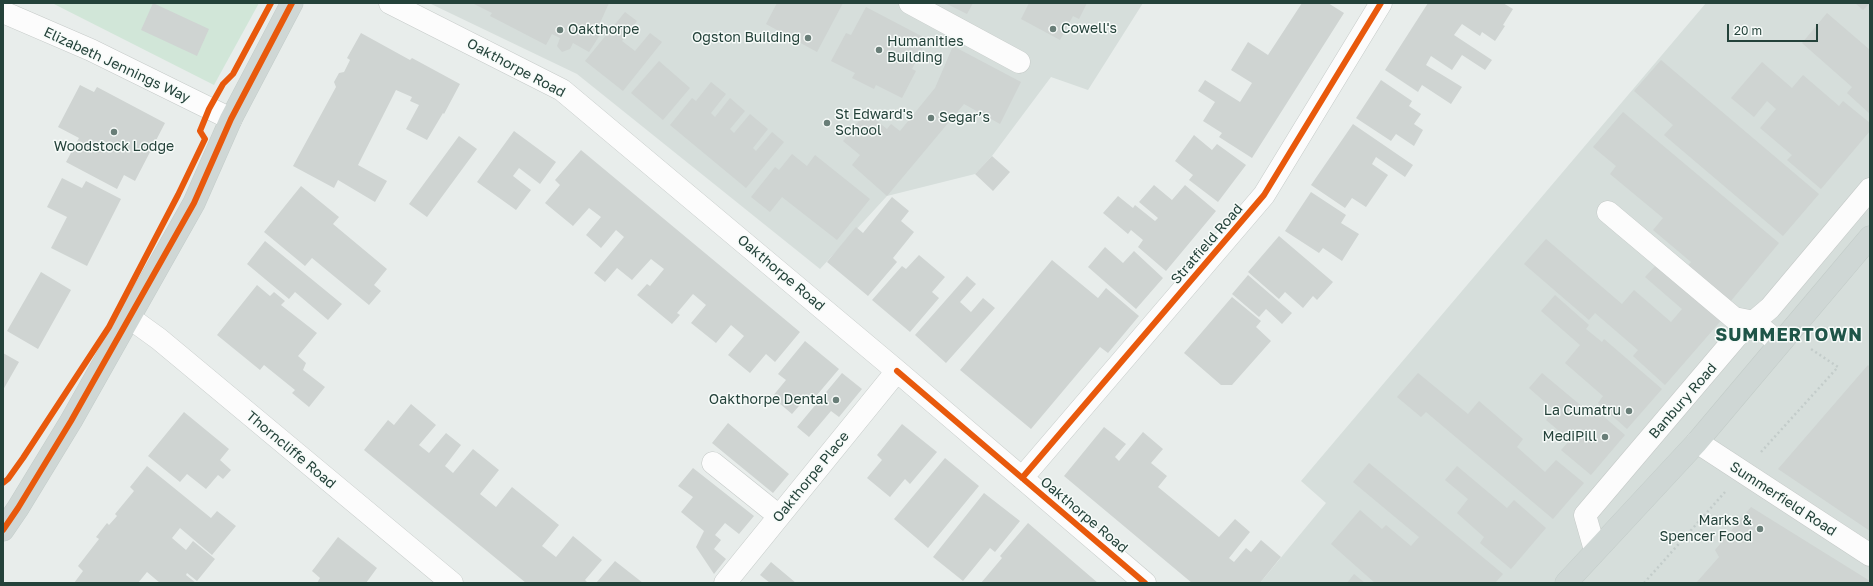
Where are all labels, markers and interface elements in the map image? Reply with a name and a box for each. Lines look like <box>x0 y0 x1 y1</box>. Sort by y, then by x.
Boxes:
scale bar <box>1729 16 1820 42</box>
place label: Cowell's <box>1061 21 1117 37</box>
place label: Oakthorpe <box>568 22 639 38</box>
text: 20 m <box>1734 23 1762 38</box>
street label: Elizabeth Jennings Way <box>41 24 193 106</box>
marker: Cowell's <box>1048 24 1058 34</box>
marker: Oakthorpe <box>555 25 565 35</box>
place label: Ogston Building <box>692 30 800 46</box>
marker: Ogston Building <box>803 33 813 43</box>
place label: Humanities Building <box>887 34 964 66</box>
street label: Oakthorpe Road <box>464 35 568 101</box>
marker: Humanities Building <box>874 45 884 55</box>
place label: St Edward's School <box>835 107 913 140</box>
place label: Segar’s <box>939 110 990 126</box>
marker: Segar’s <box>926 113 936 123</box>
marker: St Edward's School <box>822 118 832 128</box>
marker: Woodstock Lodge <box>109 127 119 137</box>
place label: Woodstock Lodge <box>54 139 174 155</box>
street label: Stratfield Road <box>1168 200 1246 288</box>
street label: Oakthorpe Road <box>734 232 828 314</box>
district label: SUMMERTOWN <box>1715 324 1863 346</box>
street label: Banbury Road <box>1646 360 1720 442</box>
place label: Oakthorpe Dental <box>709 392 828 408</box>
marker: Oakthorpe Dental <box>831 395 841 405</box>
place label: La Cumatru <box>1544 403 1621 419</box>
marker: La Cumatru <box>1624 406 1634 416</box>
street label: Thorncliffe Road <box>243 408 339 492</box>
street label: Oakthorpe Place <box>769 428 853 526</box>
place label: MediPill <box>1543 429 1597 445</box>
marker: MediPill <box>1600 432 1610 442</box>
street label: Summerfield Road <box>1727 458 1839 540</box>
street label: Oakthorpe Road <box>1037 474 1131 556</box>
place label: Marks & Spencer Food <box>1659 513 1752 546</box>
marker: Marks & Spencer Food <box>1755 524 1765 534</box>

